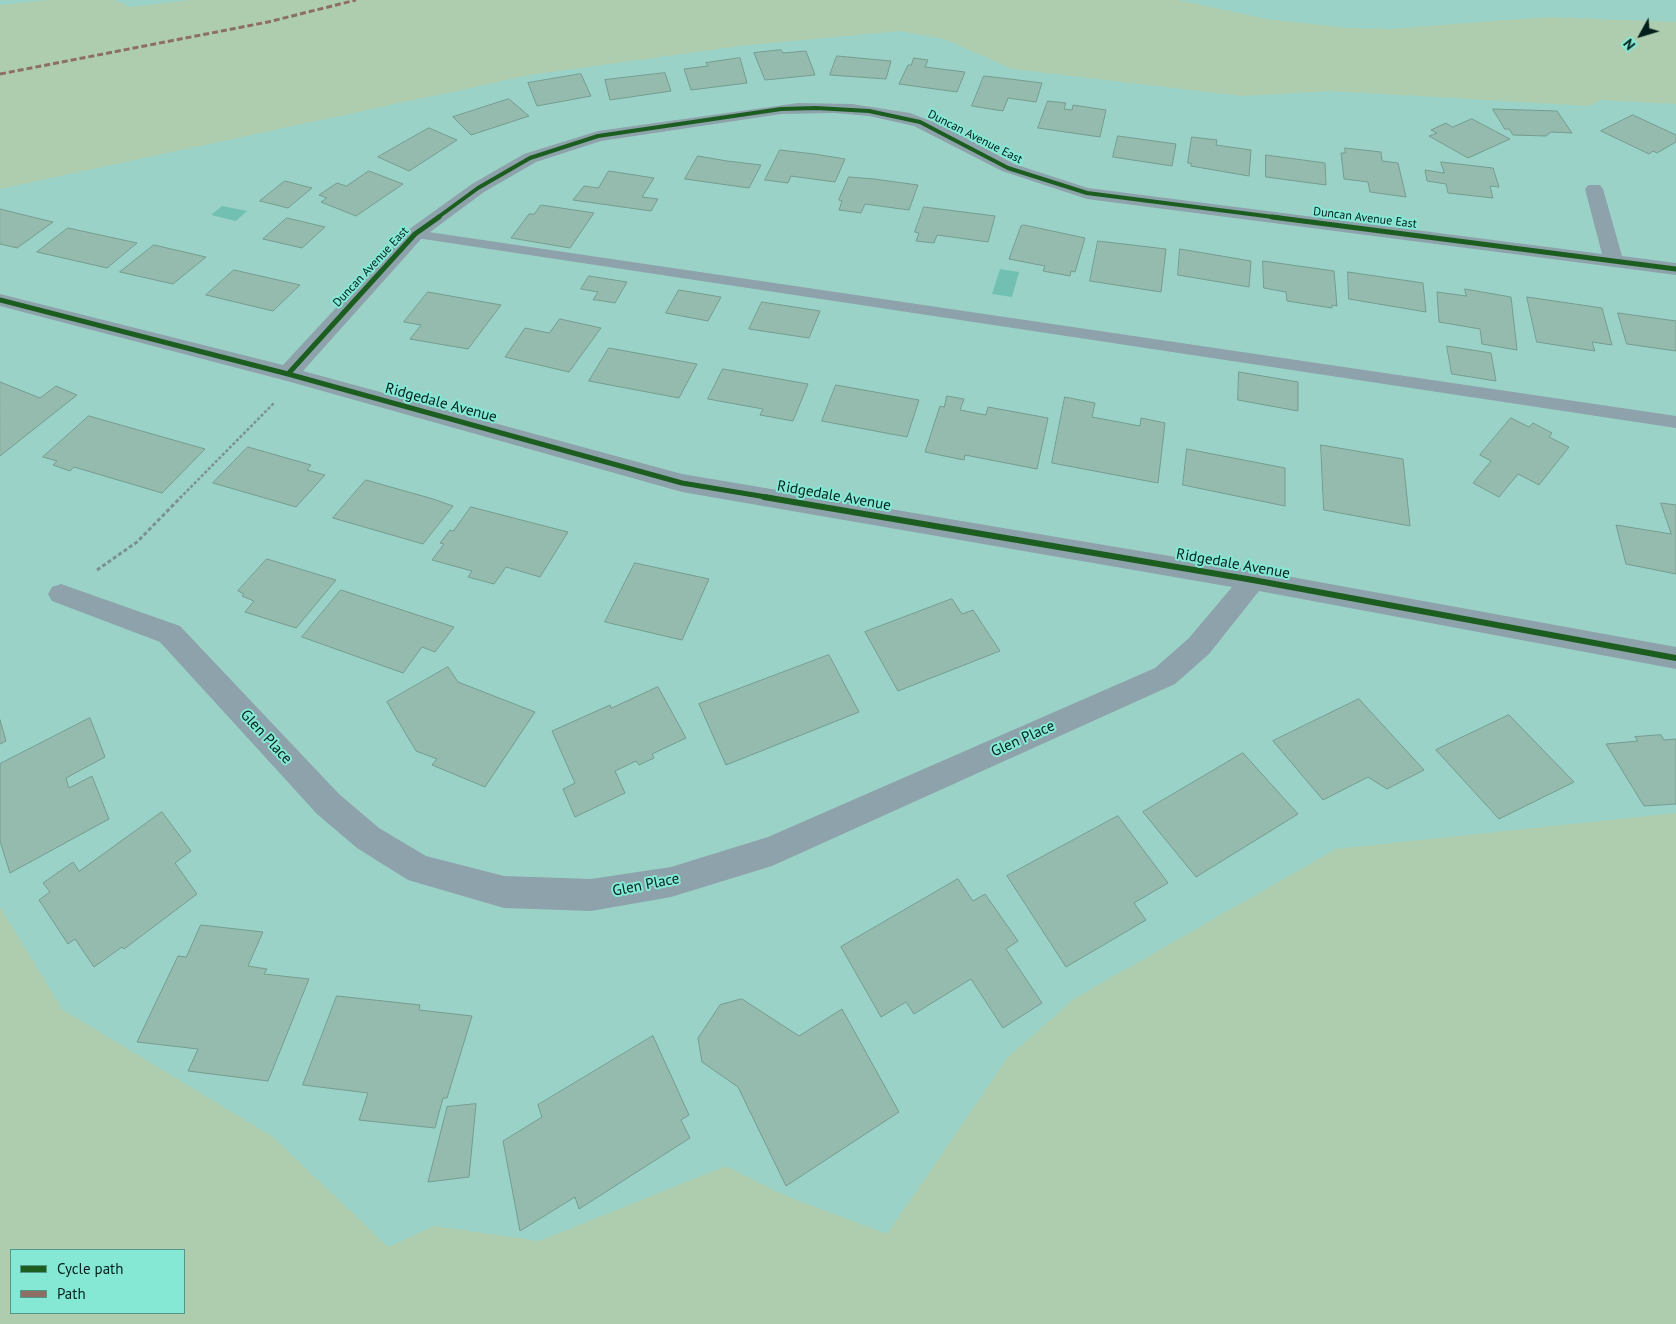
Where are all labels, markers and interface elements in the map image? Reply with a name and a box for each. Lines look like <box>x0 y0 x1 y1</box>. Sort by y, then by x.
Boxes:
north arrow <box>1616 10 1666 60</box>
text: N <box>1619 35 1639 54</box>
street label: Duncan Avenue East <box>925 107 1025 167</box>
street label: Duncan Avenue East <box>1312 205 1418 231</box>
street label: Duncan Avenue East <box>330 224 412 310</box>
street label: Ridgedale Avenue <box>383 379 499 427</box>
street label: Ridgedale Avenue <box>776 477 892 515</box>
street label: Ridgedale Avenue <box>1175 545 1291 583</box>
street label: Glen Place <box>236 706 296 768</box>
street label: Glen Place <box>988 717 1058 761</box>
street label: Glen Place <box>611 870 681 900</box>
legend <box>10 1249 185 1314</box>
text: Cycle path <box>57 1259 123 1278</box>
text: Path <box>57 1284 86 1303</box>

